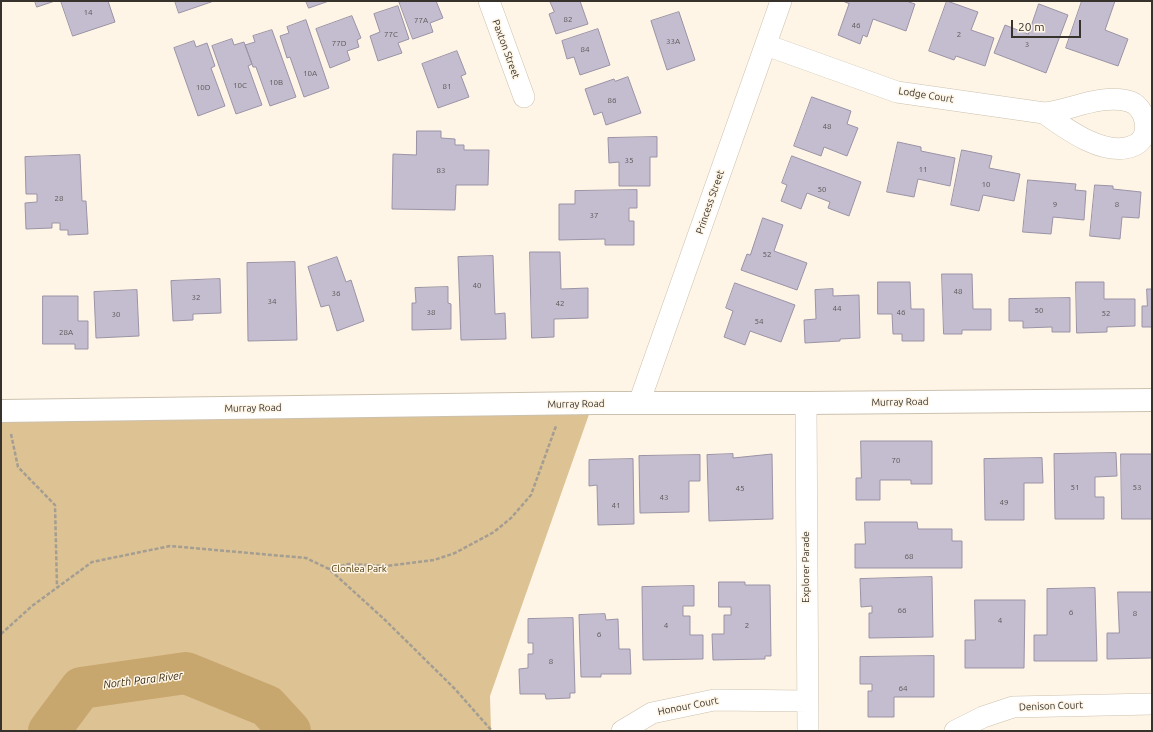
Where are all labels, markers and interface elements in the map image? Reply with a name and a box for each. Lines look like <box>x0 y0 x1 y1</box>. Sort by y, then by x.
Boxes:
house number: 14 <box>83 7 93 17</box>
scale bar <box>1013 12 1083 38</box>
house number: 82 <box>563 14 573 24</box>
house number: 77A <box>414 15 428 25</box>
street label: Paxton Street <box>490 18 522 80</box>
house number: 46 <box>851 20 861 30</box>
text: 20 m <box>1018 20 1045 33</box>
house number: 77C <box>384 29 398 39</box>
house number: 2 <box>957 29 961 39</box>
house number: 33A <box>666 36 680 46</box>
house number: 77D <box>332 38 346 48</box>
house number: 3 <box>1025 39 1029 49</box>
house number: 84 <box>580 44 590 54</box>
house number: 10A <box>303 68 317 78</box>
house number: 10B <box>269 77 283 87</box>
house number: 10C <box>233 80 247 90</box>
house number: 81 <box>442 81 452 91</box>
house number: 10D <box>196 82 210 92</box>
street label: Lodge Court <box>898 85 954 105</box>
house number: 86 <box>607 95 617 105</box>
house number: 48 <box>822 121 832 131</box>
house number: 35 <box>624 155 634 165</box>
house number: 11 <box>918 164 928 174</box>
house number: 83 <box>436 165 446 175</box>
street label: Princess Street <box>693 168 727 236</box>
house number: 10 <box>981 179 991 189</box>
house number: 50 <box>817 184 827 194</box>
house number: 28 <box>54 193 64 203</box>
house number: 9 <box>1053 199 1057 209</box>
house number: 8 <box>1115 199 1119 209</box>
house number: 37 <box>589 210 599 220</box>
house number: 52 <box>762 249 772 259</box>
house number: 40 <box>472 280 482 290</box>
house number: 48 <box>953 286 963 296</box>
house number: 36 <box>331 288 341 298</box>
house number: 32 <box>191 292 201 302</box>
house number: 34 <box>267 296 277 306</box>
house number: 42 <box>555 298 565 308</box>
house number: 44 <box>832 303 842 313</box>
house number: 50 <box>1034 305 1044 315</box>
house number: 38 <box>426 307 436 317</box>
house number: 46 <box>896 307 906 317</box>
house number: 52 <box>1101 308 1111 318</box>
house number: 30 <box>111 309 121 319</box>
house number: 54 <box>754 316 764 326</box>
house number: 28A <box>59 327 73 337</box>
street label: Murray Road <box>871 396 929 408</box>
street label: Murray Road <box>547 398 605 410</box>
street label: Murray Road <box>224 402 282 414</box>
house number: 70 <box>891 455 901 465</box>
house number: 51 <box>1070 482 1080 492</box>
house number: 53 <box>1132 482 1142 492</box>
house number: 45 <box>735 483 745 493</box>
house number: 43 <box>659 492 669 502</box>
house number: 49 <box>999 497 1009 507</box>
house number: 41 <box>611 500 621 510</box>
street label: Explorer Parade <box>800 531 812 603</box>
house number: 68 <box>904 551 914 561</box>
park label: Clonlea Park <box>331 563 387 575</box>
house number: 66 <box>897 605 907 615</box>
house number: 6 <box>1069 607 1073 617</box>
house number: 8 <box>1133 608 1137 618</box>
house number: 4 <box>998 615 1002 625</box>
house number: 4 <box>664 620 668 630</box>
house number: 2 <box>745 620 749 630</box>
house number: 6 <box>597 629 601 639</box>
house number: 8 <box>549 656 553 666</box>
water label: North Para River <box>102 669 184 691</box>
house number: 64 <box>898 683 908 693</box>
street label: Honour Court <box>657 694 719 718</box>
street label: Denison Court <box>1019 699 1083 713</box>

